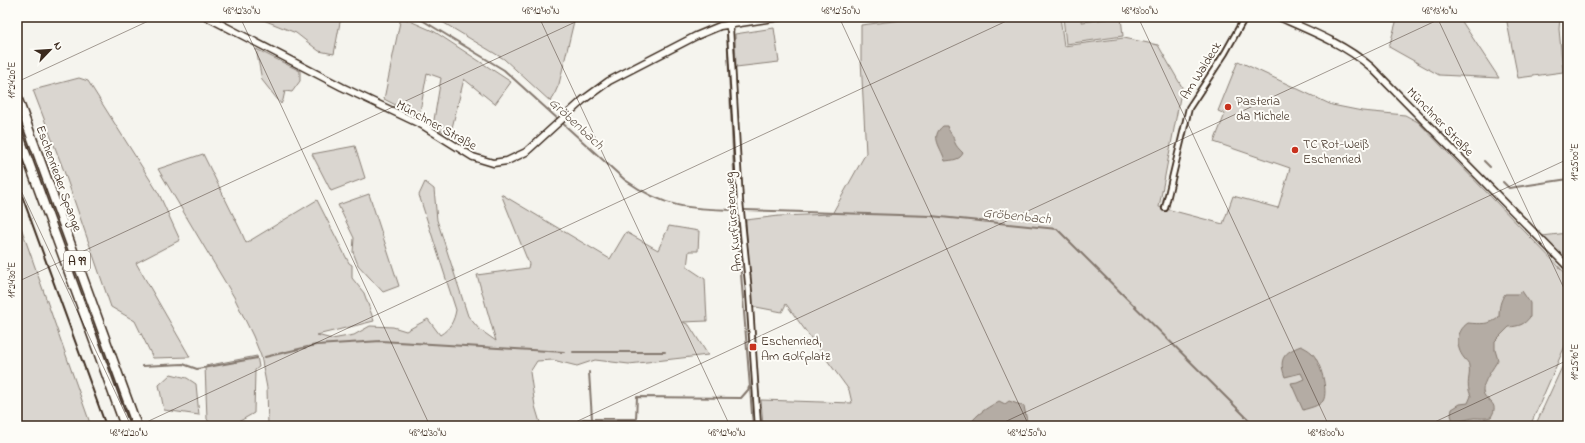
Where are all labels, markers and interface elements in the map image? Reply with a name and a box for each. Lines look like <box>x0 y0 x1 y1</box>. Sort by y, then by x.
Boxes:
text: 48°12'30"N <box>223 4 261 19</box>
text: 48°12'40"N <box>522 4 560 19</box>
text: 48°12'50"N <box>822 4 861 19</box>
text: 48°13'00"N <box>1122 4 1159 19</box>
text: 48°13'10"N <box>1422 4 1458 19</box>
north arrow <box>30 30 70 70</box>
street label: Am Waldeck <box>1176 38 1227 103</box>
text: N <box>49 39 67 53</box>
text: 11°24'20"E <box>5 62 20 98</box>
street label: Münchner Straße <box>1402 83 1478 161</box>
place label: Pasteria da Michele <box>1236 92 1290 126</box>
water label: Gröbenbach <box>544 93 608 155</box>
street label: Münchner Straße <box>393 95 480 155</box>
marker: Pasteria da Michele <box>1223 102 1233 112</box>
street label: Eschenrieder Spange <box>30 123 87 235</box>
place label: TC Rot-Weiß Eschenried <box>1303 135 1369 169</box>
text: 11°25'00"E <box>1568 143 1583 181</box>
marker: TC Rot-Weiß Eschenried <box>1290 145 1300 155</box>
street label: Am Kurfürstenweg <box>720 171 748 272</box>
water label: Gröbenbach <box>982 202 1052 231</box>
road number: A 99 <box>64 251 90 271</box>
text: 11°24'30"E <box>5 262 20 298</box>
place label: Eschenried, Am Golfplatz <box>761 332 831 366</box>
marker: Eschenried, Am Golfplatz <box>748 342 758 352</box>
text: 11°25'10"E <box>1568 344 1583 380</box>
text: 48°12'20"N <box>110 426 148 441</box>
text: 48°12'30"N <box>409 426 447 441</box>
text: 48°12'40"N <box>708 426 746 441</box>
text: 48°12'50"N <box>1008 426 1047 441</box>
text: 48°13'00"N <box>1308 426 1345 441</box>

